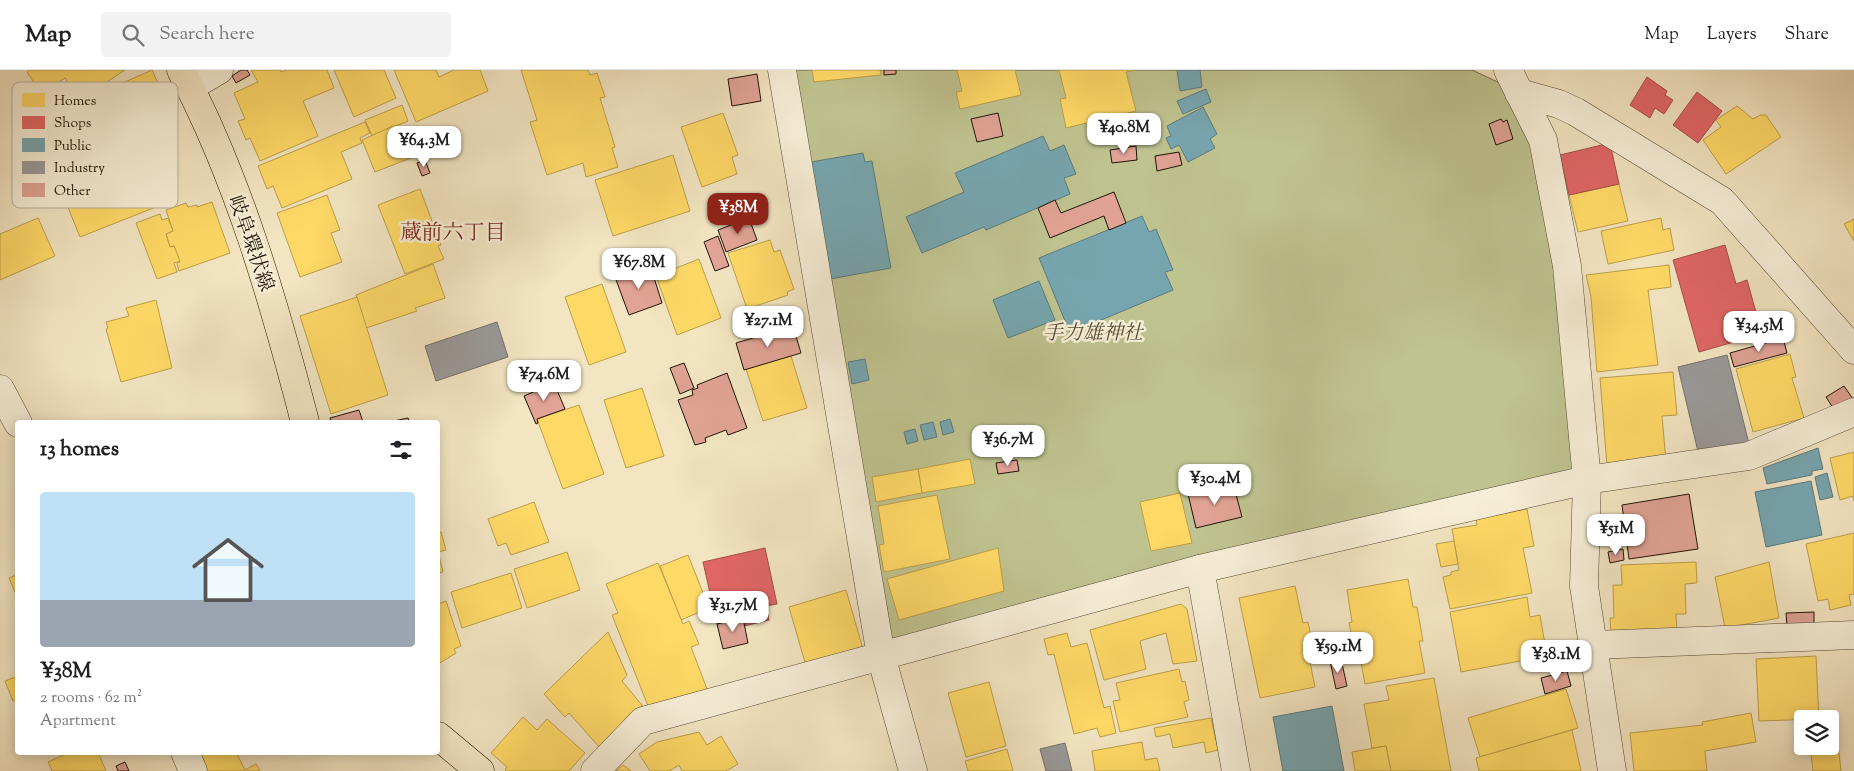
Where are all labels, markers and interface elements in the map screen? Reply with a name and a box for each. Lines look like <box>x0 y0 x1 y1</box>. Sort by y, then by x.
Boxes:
search box <box>101 12 451 57</box>
text: Map <box>25 18 71 52</box>
icon: search <box>119 21 147 49</box>
text: Search here <box>159 21 255 48</box>
text: Map <box>1644 22 1679 48</box>
text: Layers <box>1707 22 1757 48</box>
text: Share <box>1785 22 1829 48</box>
legend <box>12 82 178 208</box>
text: Homes <box>54 92 96 112</box>
pin: ¥40.8M <box>1083 112 1165 155</box>
text: Shops <box>54 114 91 134</box>
text: ¥40.8M <box>1098 117 1150 140</box>
pin: ¥64.3M <box>383 126 465 168</box>
text: ¥64.3M <box>398 130 450 153</box>
text: Public <box>54 137 91 157</box>
text: Industry <box>54 159 105 179</box>
text: Other <box>54 182 91 202</box>
street label: 岐阜環状線 <box>220 192 280 296</box>
pin: ¥38M <box>708 192 768 235</box>
text: ¥38M <box>718 197 758 220</box>
district label: 蔵前六丁目 <box>401 219 506 249</box>
pin: ¥67.8M <box>598 248 680 290</box>
text: ¥67.8M <box>613 252 665 275</box>
pin: ¥27.1M <box>727 306 809 348</box>
text: ¥27.1M <box>743 310 793 333</box>
pin: ¥34.5M <box>1718 310 1800 353</box>
text: ¥34.5M <box>1734 315 1784 338</box>
park label: 手力雄神社 <box>1043 320 1145 349</box>
pin: ¥74.6M <box>503 360 585 402</box>
text: ¥74.6M <box>518 364 570 387</box>
pin: ¥36.7M <box>967 424 1049 467</box>
text: ¥36.7M <box>983 429 1033 452</box>
text: 13 homes <box>40 435 119 465</box>
icon: filters <box>387 436 415 464</box>
pin: ¥30.4M <box>1174 464 1256 506</box>
text: ¥30.4M <box>1189 468 1241 491</box>
pin: ¥51M <box>1586 514 1646 556</box>
text: ¥51M <box>1598 518 1634 541</box>
icon: home <box>183 525 273 615</box>
pin: ¥31.7M <box>692 590 774 633</box>
text: ¥31.7M <box>709 595 757 618</box>
pin: ¥59.1M <box>1297 632 1379 674</box>
text: ¥59.1M <box>1314 636 1362 659</box>
pin: ¥38.1M <box>1515 640 1597 682</box>
text: ¥38.1M <box>1532 644 1580 667</box>
text: ¥38M <box>40 657 92 687</box>
text: 2 rooms · 62 m² <box>40 687 142 710</box>
text: Apartment <box>40 710 116 733</box>
map controls <box>1794 710 1839 755</box>
button: layers <box>1794 710 1839 755</box>

